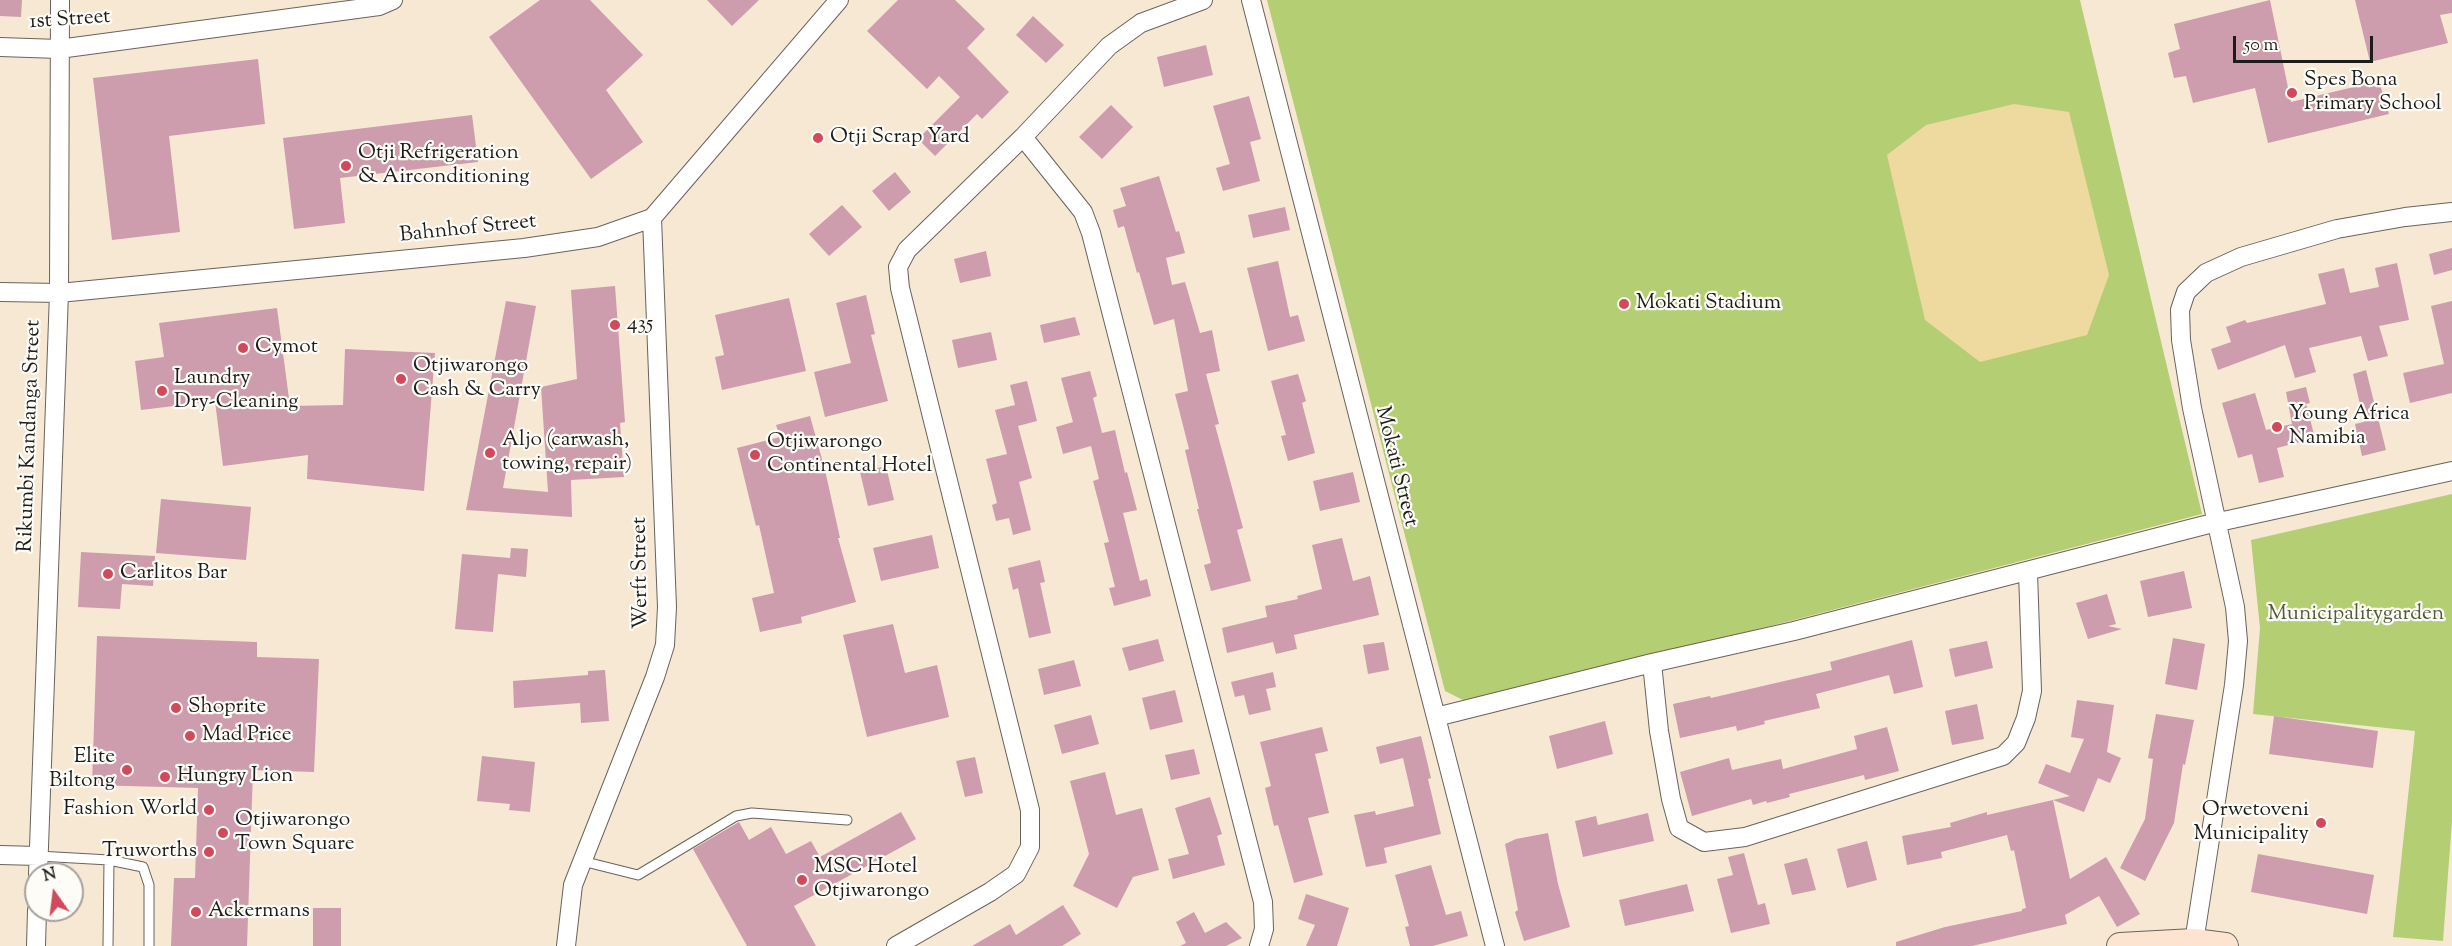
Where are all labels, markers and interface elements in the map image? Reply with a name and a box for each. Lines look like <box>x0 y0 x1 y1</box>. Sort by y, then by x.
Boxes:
street label: 1st Street <box>29 6 111 36</box>
scale bar <box>2236 24 2376 62</box>
text: 50 m <box>2244 33 2278 59</box>
place label: Spes Bona Primary School <box>2304 68 2442 118</box>
marker: Spes Bona Primary School <box>2285 86 2299 100</box>
place label: Otji Scrap Yard <box>830 125 970 151</box>
marker: Otji Scrap Yard <box>811 131 825 145</box>
place label: Otji Refrigeration & Airconditioning <box>358 141 529 191</box>
marker: Otji Refrigeration & Airconditioning <box>339 159 353 173</box>
street label: Bahnhof Street <box>398 210 538 250</box>
place label: Mokati Stadium <box>1636 291 1781 317</box>
marker: Mokati Stadium <box>1617 297 1631 311</box>
place label: 435 <box>627 312 653 338</box>
marker: 435 <box>608 318 622 332</box>
street label: Rikumbi Kandanga Street <box>14 319 48 553</box>
place label: Cymot <box>255 335 318 361</box>
marker: Cymot <box>236 341 250 355</box>
place label: Otjiwarongo Cash & Carry <box>413 354 541 404</box>
place label: Laundry Dry-Cleaning <box>174 366 299 416</box>
marker: Otjiwarongo Cash & Carry <box>394 372 408 386</box>
marker: Laundry Dry-Cleaning <box>155 384 169 398</box>
place label: Young Africa Namibia <box>2289 402 2410 452</box>
street label: Mokati Street <box>1368 404 1422 530</box>
marker: Young Africa Namibia <box>2270 420 2284 434</box>
place label: Aljo (carwash, towing, repair) <box>502 428 632 478</box>
place label: Otjiwarongo Continental Hotel <box>767 430 932 480</box>
marker: Aljo (carwash, towing, repair) <box>483 446 497 460</box>
marker: Otjiwarongo Continental Hotel <box>748 448 762 462</box>
street label: Werft Street <box>628 517 656 629</box>
place label: Carlitos Bar <box>120 561 227 587</box>
marker: Carlitos Bar <box>101 567 115 581</box>
park label: Municipalitygarden <box>2268 602 2444 628</box>
place label: Shoprite <box>188 695 266 721</box>
marker: Shoprite <box>169 701 183 715</box>
place label: Mad Price <box>202 723 292 749</box>
marker: Mad Price <box>183 729 197 743</box>
place label: Elite Biltong <box>49 745 115 795</box>
marker: Elite Biltong <box>120 763 134 777</box>
place label: Hungry Lion <box>177 764 293 790</box>
marker: Hungry Lion <box>158 770 172 784</box>
place label: Fashion World <box>63 797 197 823</box>
place label: Orwetoveni Municipality <box>2194 798 2309 848</box>
marker: Fashion World <box>202 803 216 817</box>
place label: Otjiwarongo Town Square <box>235 808 355 858</box>
marker: Orwetoveni Municipality <box>2314 816 2328 830</box>
marker: Otjiwarongo Town Square <box>216 826 230 840</box>
place label: Truworths <box>102 839 197 865</box>
marker: Truworths <box>202 845 216 859</box>
place label: MSC Hotel Otjiwarongo <box>814 855 929 905</box>
north arrow <box>24 862 84 922</box>
text: N <box>41 863 59 889</box>
marker: MSC Hotel Otjiwarongo <box>795 873 809 887</box>
place label: Ackermans <box>208 899 310 925</box>
marker: Ackermans <box>189 905 203 919</box>

